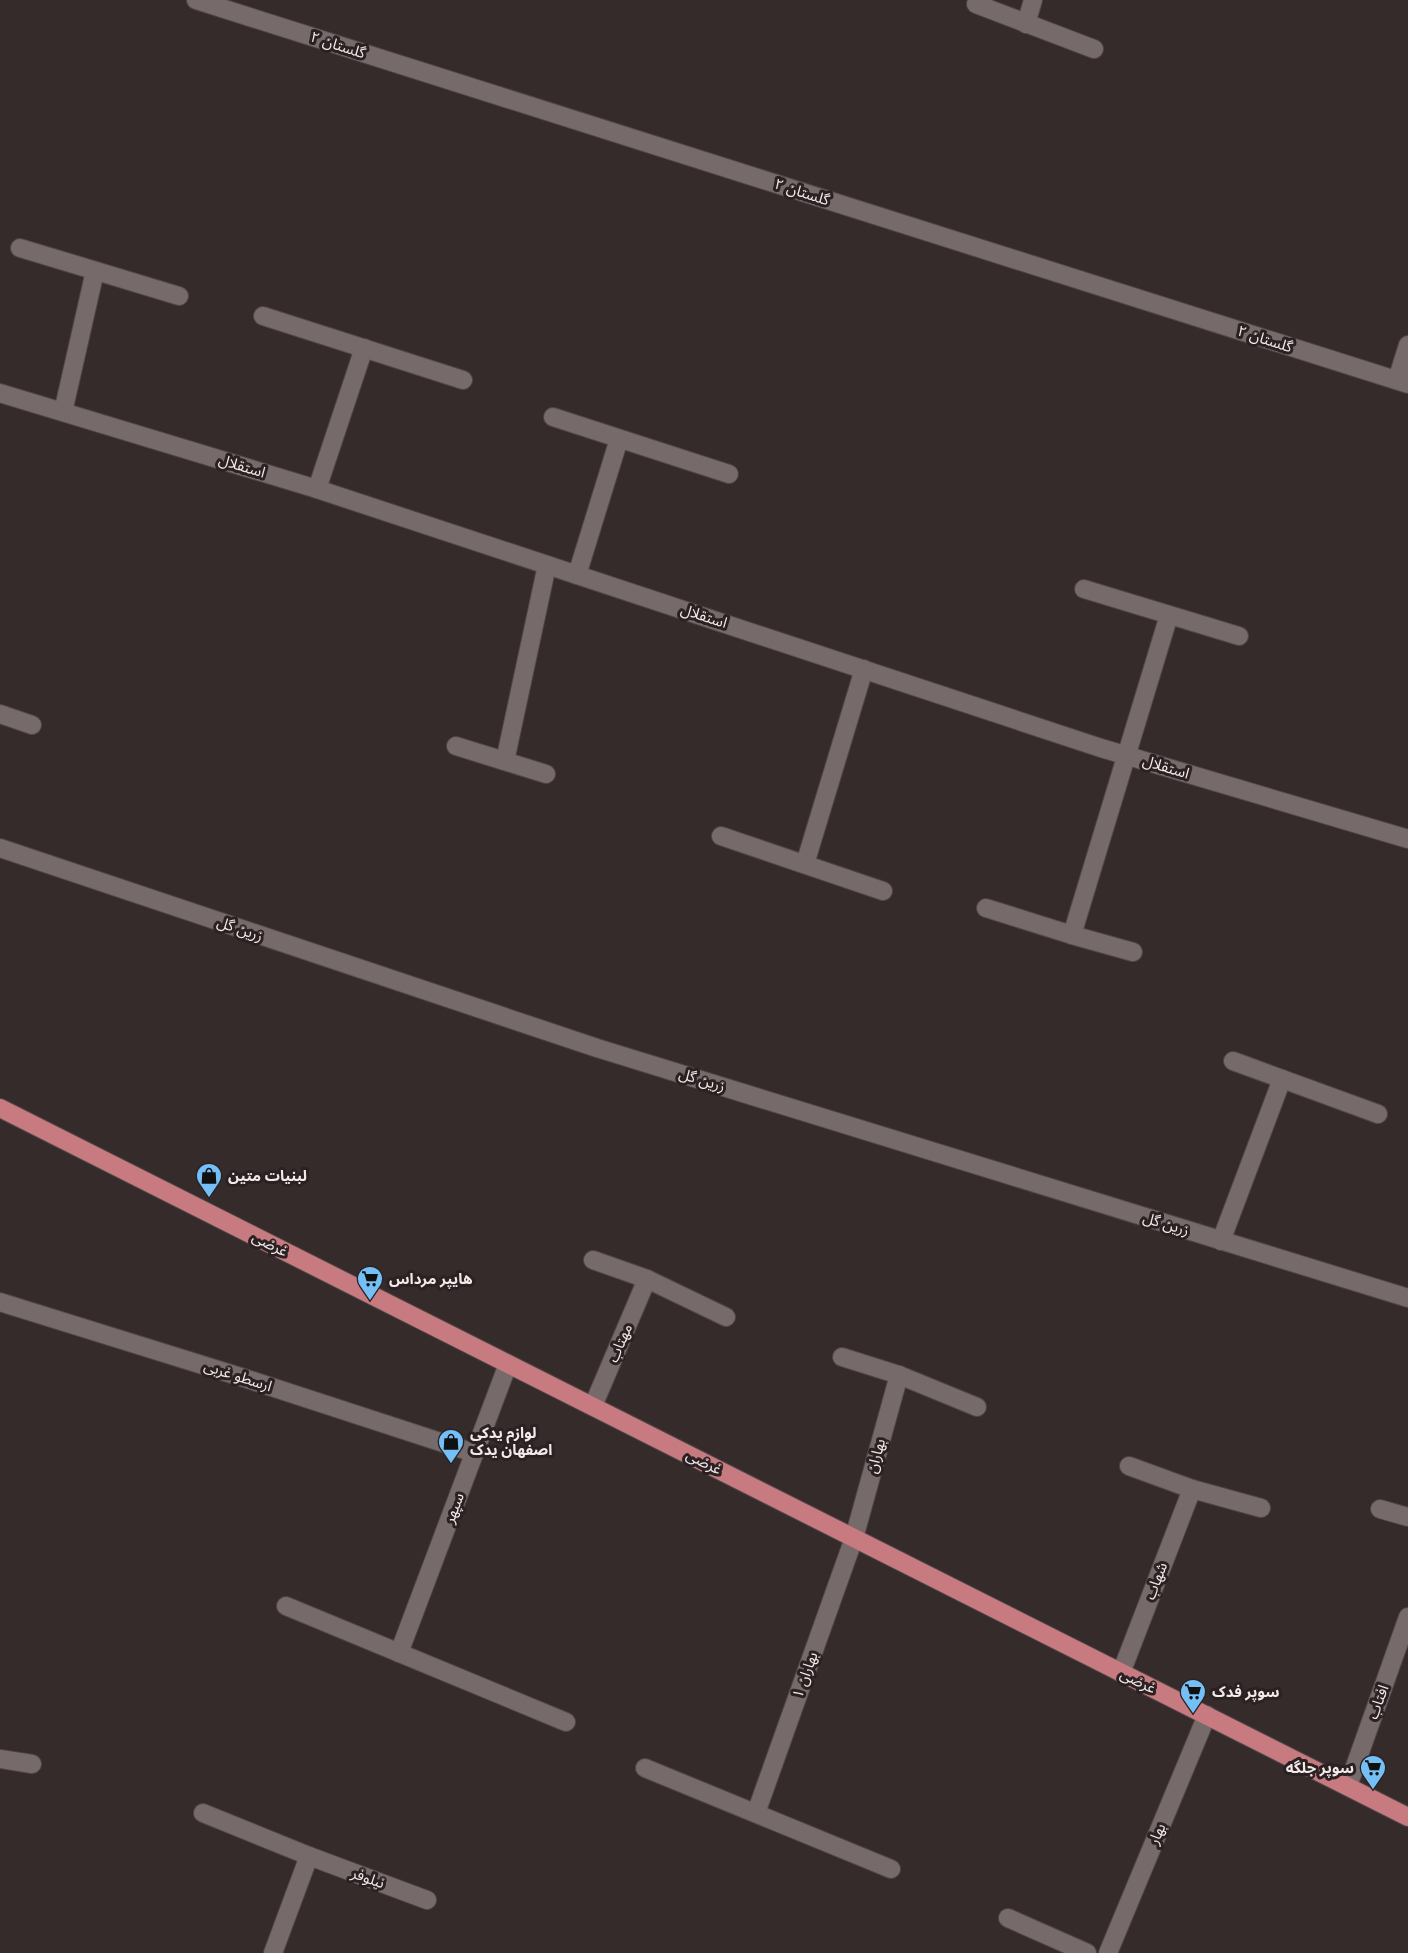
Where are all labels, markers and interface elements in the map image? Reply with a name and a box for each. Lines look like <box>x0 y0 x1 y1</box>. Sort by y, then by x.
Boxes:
street label: گلستان ۲ <box>308 27 369 63</box>
street label: گلستان ۲ <box>772 174 833 210</box>
street label: گلستان ۲ <box>1235 321 1296 357</box>
street label: استقلال <box>217 449 268 482</box>
street label: استقلال <box>679 599 730 632</box>
street label: استقلال <box>1141 750 1192 783</box>
street label: زرین گل <box>215 912 266 945</box>
street label: زرین گل <box>677 1064 728 1096</box>
shop icon: لبنیات متین <box>194 1161 224 1199</box>
place label: لبنیات متین <box>228 1166 307 1185</box>
street label: زرین گل <box>1141 1208 1192 1240</box>
street label: غرضی <box>249 1227 292 1261</box>
supermarket icon: هایپر مرداس <box>355 1264 385 1302</box>
place label: هایپر مرداس <box>389 1269 473 1289</box>
street label: مهتاب <box>603 1321 636 1365</box>
street label: ارسطو غربی <box>202 1356 275 1395</box>
place label: لوازم یدکی اصفهان یدک <box>470 1423 552 1459</box>
shop icon: لوازم یدکی اصفهان یدک <box>436 1427 466 1465</box>
street label: بهاران <box>862 1437 889 1475</box>
street label: غرضی <box>683 1445 726 1479</box>
street label: سپهر <box>439 1490 469 1527</box>
street label: شهاب <box>1140 1559 1171 1602</box>
street label: بهاران ۱ <box>787 1649 822 1701</box>
street label: غرضی <box>1117 1664 1160 1698</box>
supermarket icon: سوپر فدک <box>1178 1677 1208 1715</box>
place label: سوپر فدک <box>1212 1682 1280 1702</box>
street label: افتاب <box>1363 1682 1392 1722</box>
supermarket icon: سوپر جلگه <box>1358 1753 1388 1791</box>
place label: سوپر جلگه <box>1286 1758 1354 1778</box>
street label: بهار <box>1143 1820 1169 1848</box>
street label: نیلوفر <box>348 1862 387 1892</box>

